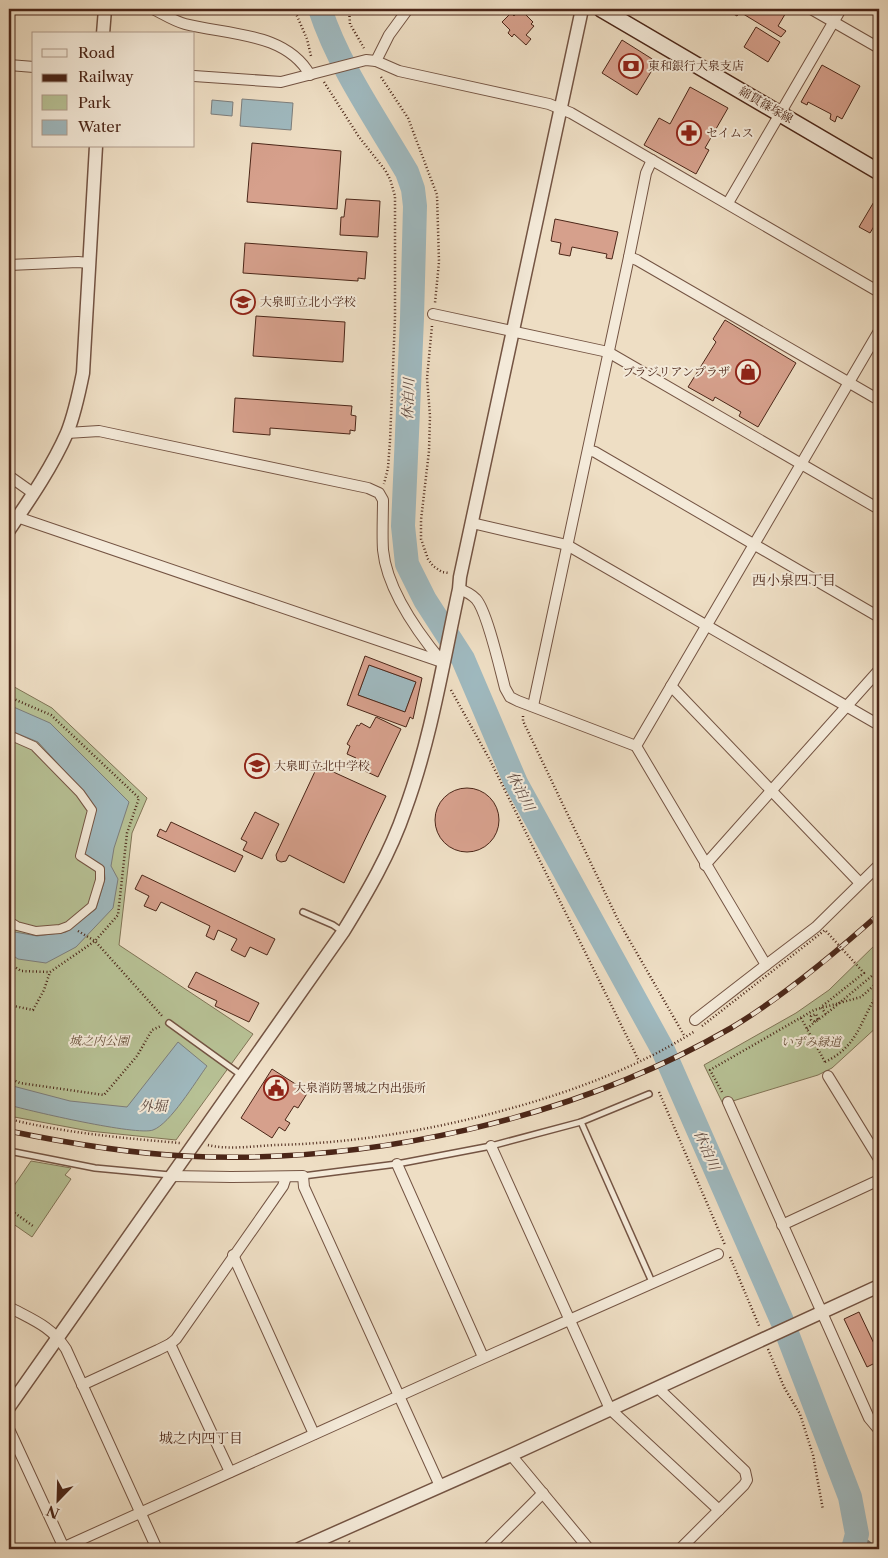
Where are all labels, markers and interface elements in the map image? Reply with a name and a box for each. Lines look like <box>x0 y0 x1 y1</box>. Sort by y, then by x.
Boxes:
legend <box>32 32 195 148</box>
text: Road <box>78 43 115 62</box>
bank icon: 東和銀行大泉支店 <box>618 53 644 79</box>
place label: 東和銀行大泉支店 <box>648 58 744 73</box>
text: Railway <box>78 67 134 86</box>
street label: 綿貫篠塚線 <box>737 83 796 126</box>
text: Park <box>78 93 112 112</box>
text: Water <box>77 117 122 136</box>
pharmacy icon: セイムス <box>676 120 702 146</box>
place label: セイムス <box>706 125 754 140</box>
school or university icon: 大泉町立北小学校 <box>230 289 256 315</box>
place label: 大泉町立北小学校 <box>260 294 356 309</box>
shop icon: ブラジリアンプラザ <box>735 359 761 385</box>
place label: ブラジリアンプラザ <box>622 364 730 379</box>
water label: 休泊川 <box>398 376 418 420</box>
district label: 西小泉四丁目 <box>752 571 836 589</box>
school or university icon: 大泉町立北中学校 <box>244 753 270 779</box>
place label: 大泉町立北中学校 <box>274 758 370 773</box>
water label: 休泊川 <box>503 768 539 816</box>
park label: 城之内公園 <box>69 1033 131 1048</box>
park label: いずみ緑道 <box>781 1034 843 1049</box>
public building icon: 大泉消防署城之内出張所 <box>263 1075 289 1101</box>
place label: 大泉消防署城之内出張所 <box>294 1080 426 1095</box>
water label: 外堀 <box>139 1097 169 1115</box>
water label: 休泊川 <box>690 1127 725 1175</box>
district label: 城之内四丁目 <box>159 1429 243 1447</box>
north arrow <box>32 1476 82 1526</box>
text: N <box>44 1501 62 1523</box>

